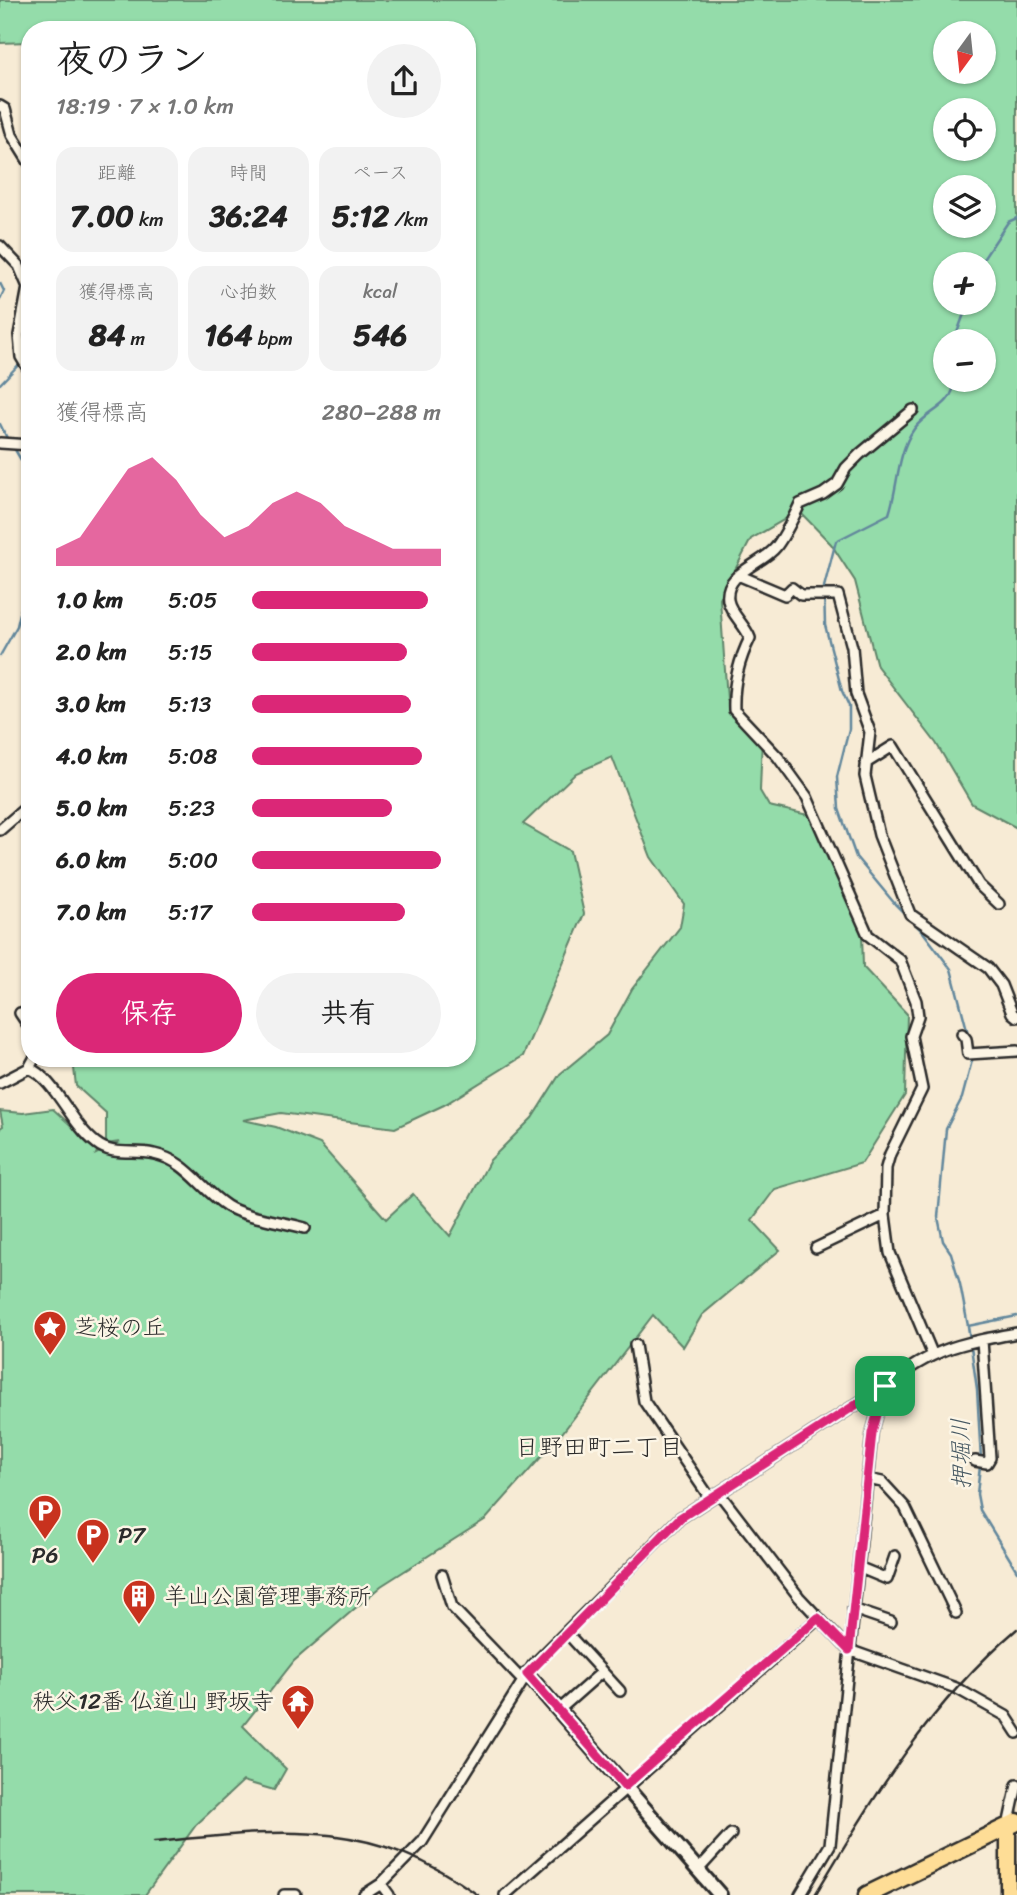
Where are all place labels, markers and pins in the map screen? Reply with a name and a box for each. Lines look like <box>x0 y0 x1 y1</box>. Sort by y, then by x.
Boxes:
place label: 芝桜の丘 <box>74 1307 166 1348</box>
place icon: 芝桜の丘 <box>31 1308 69 1357</box>
pin <box>855 1356 915 1416</box>
parking icon: P6 <box>26 1492 64 1541</box>
place label: P7 <box>118 1515 147 1556</box>
parking icon: P7 <box>74 1516 112 1565</box>
place label: P6 <box>31 1535 59 1576</box>
place label: 羊山公園管理事務所 <box>164 1576 371 1617</box>
building icon: 羊山公園管理事務所 <box>120 1577 158 1626</box>
place label: 秩父12番 仏道山 野坂寺 <box>32 1681 274 1722</box>
temple icon: 秩父12番 仏道山 野坂寺 <box>279 1682 317 1731</box>

